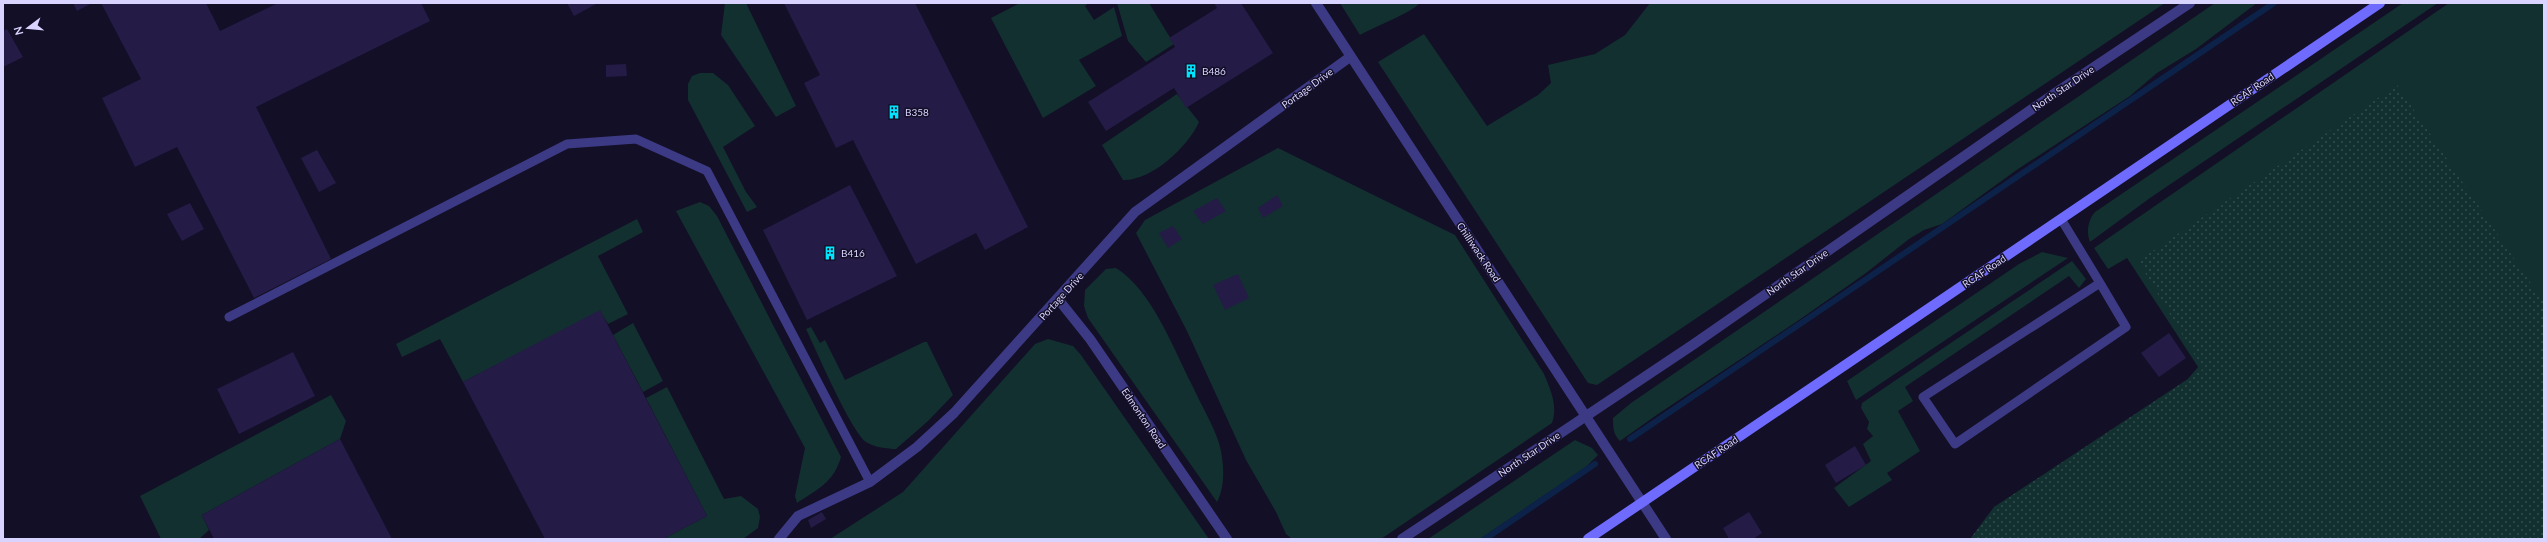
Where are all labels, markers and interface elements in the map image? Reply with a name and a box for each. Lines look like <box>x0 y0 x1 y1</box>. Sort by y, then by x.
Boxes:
north arrow <box>8 8 48 48</box>
text: N <box>10 25 25 37</box>
building icon: B486 <box>1183 63 1199 79</box>
street label: North Star Drive <box>2030 63 2096 113</box>
place label: B486 <box>1202 65 1226 77</box>
street label: Portage Drive <box>1279 65 1335 111</box>
street label: RCAF Road <box>2228 70 2276 108</box>
building icon: B358 <box>886 104 902 120</box>
place label: B358 <box>905 106 929 118</box>
street label: Chilliwack Road <box>1455 220 1503 284</box>
building icon: B416 <box>822 245 838 261</box>
street label: North Star Drive <box>1764 246 1830 298</box>
place label: B416 <box>841 247 865 259</box>
street label: RCAF Road <box>1960 252 2008 290</box>
street label: Portage Drive <box>1036 270 1086 322</box>
street label: Edmonton Road <box>1119 386 1169 450</box>
street label: North Star Drive <box>1496 429 1562 479</box>
street label: RCAF Road <box>1692 433 1740 471</box>

